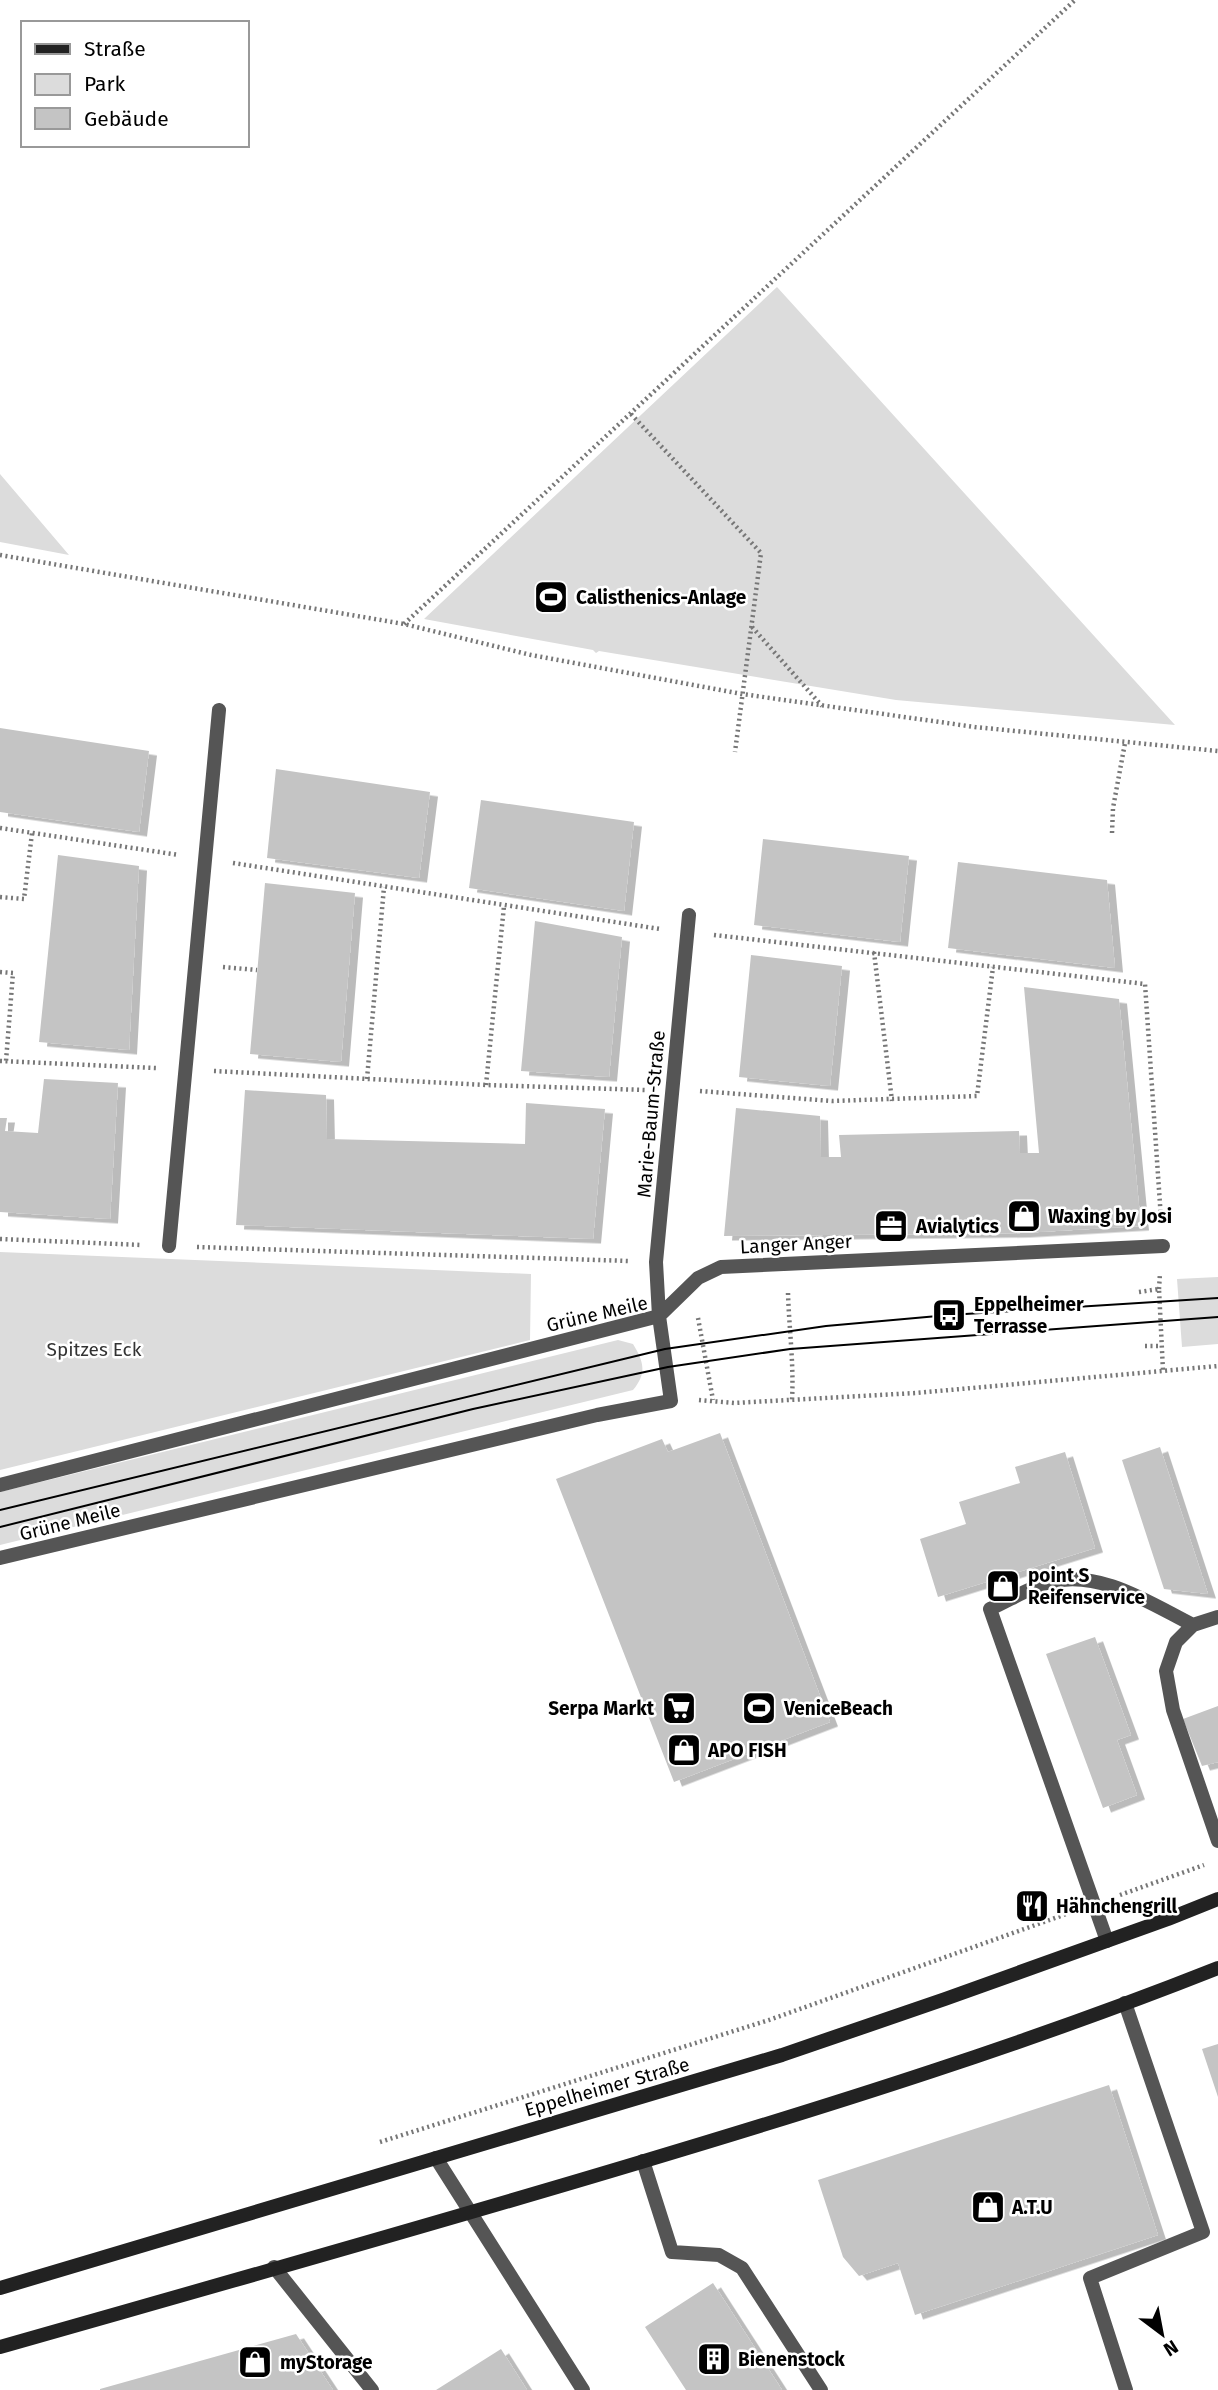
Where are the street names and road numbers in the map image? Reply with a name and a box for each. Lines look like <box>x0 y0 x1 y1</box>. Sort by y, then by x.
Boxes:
street label: Marie-Baum-Straße <box>632 1029 670 1199</box>
street label: Langer Anger <box>739 1230 853 1258</box>
street label: Grüne Meile <box>544 1291 650 1337</box>
street label: Grüne Meile <box>17 1498 123 1546</box>
street label: Eppelheimer Straße <box>522 2052 692 2122</box>

